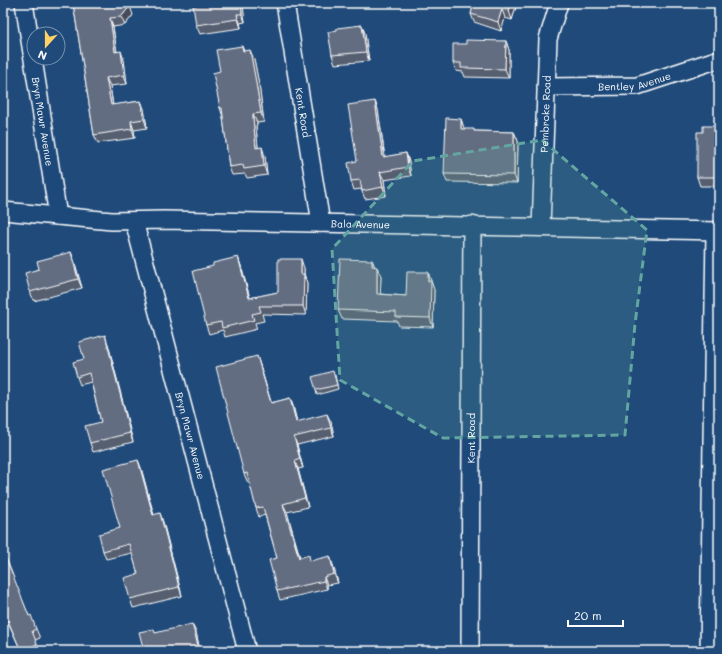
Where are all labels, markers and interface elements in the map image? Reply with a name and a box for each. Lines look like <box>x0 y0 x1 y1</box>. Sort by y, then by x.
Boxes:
north arrow <box>26 26 66 66</box>
text: N <box>36 47 49 64</box>
street label: Bentley Avenue <box>598 68 673 93</box>
street label: Pembroke Road <box>537 75 554 153</box>
street label: Bryn Mawr Avenue <box>29 76 57 167</box>
street label: Kent Road <box>292 87 314 139</box>
street label: Bala Avenue <box>331 216 390 231</box>
street label: Bryn Mawr Avenue <box>172 390 209 481</box>
street label: Kent Road <box>464 413 478 463</box>
scale bar <box>568 602 623 628</box>
text: 20 m <box>574 607 602 623</box>

